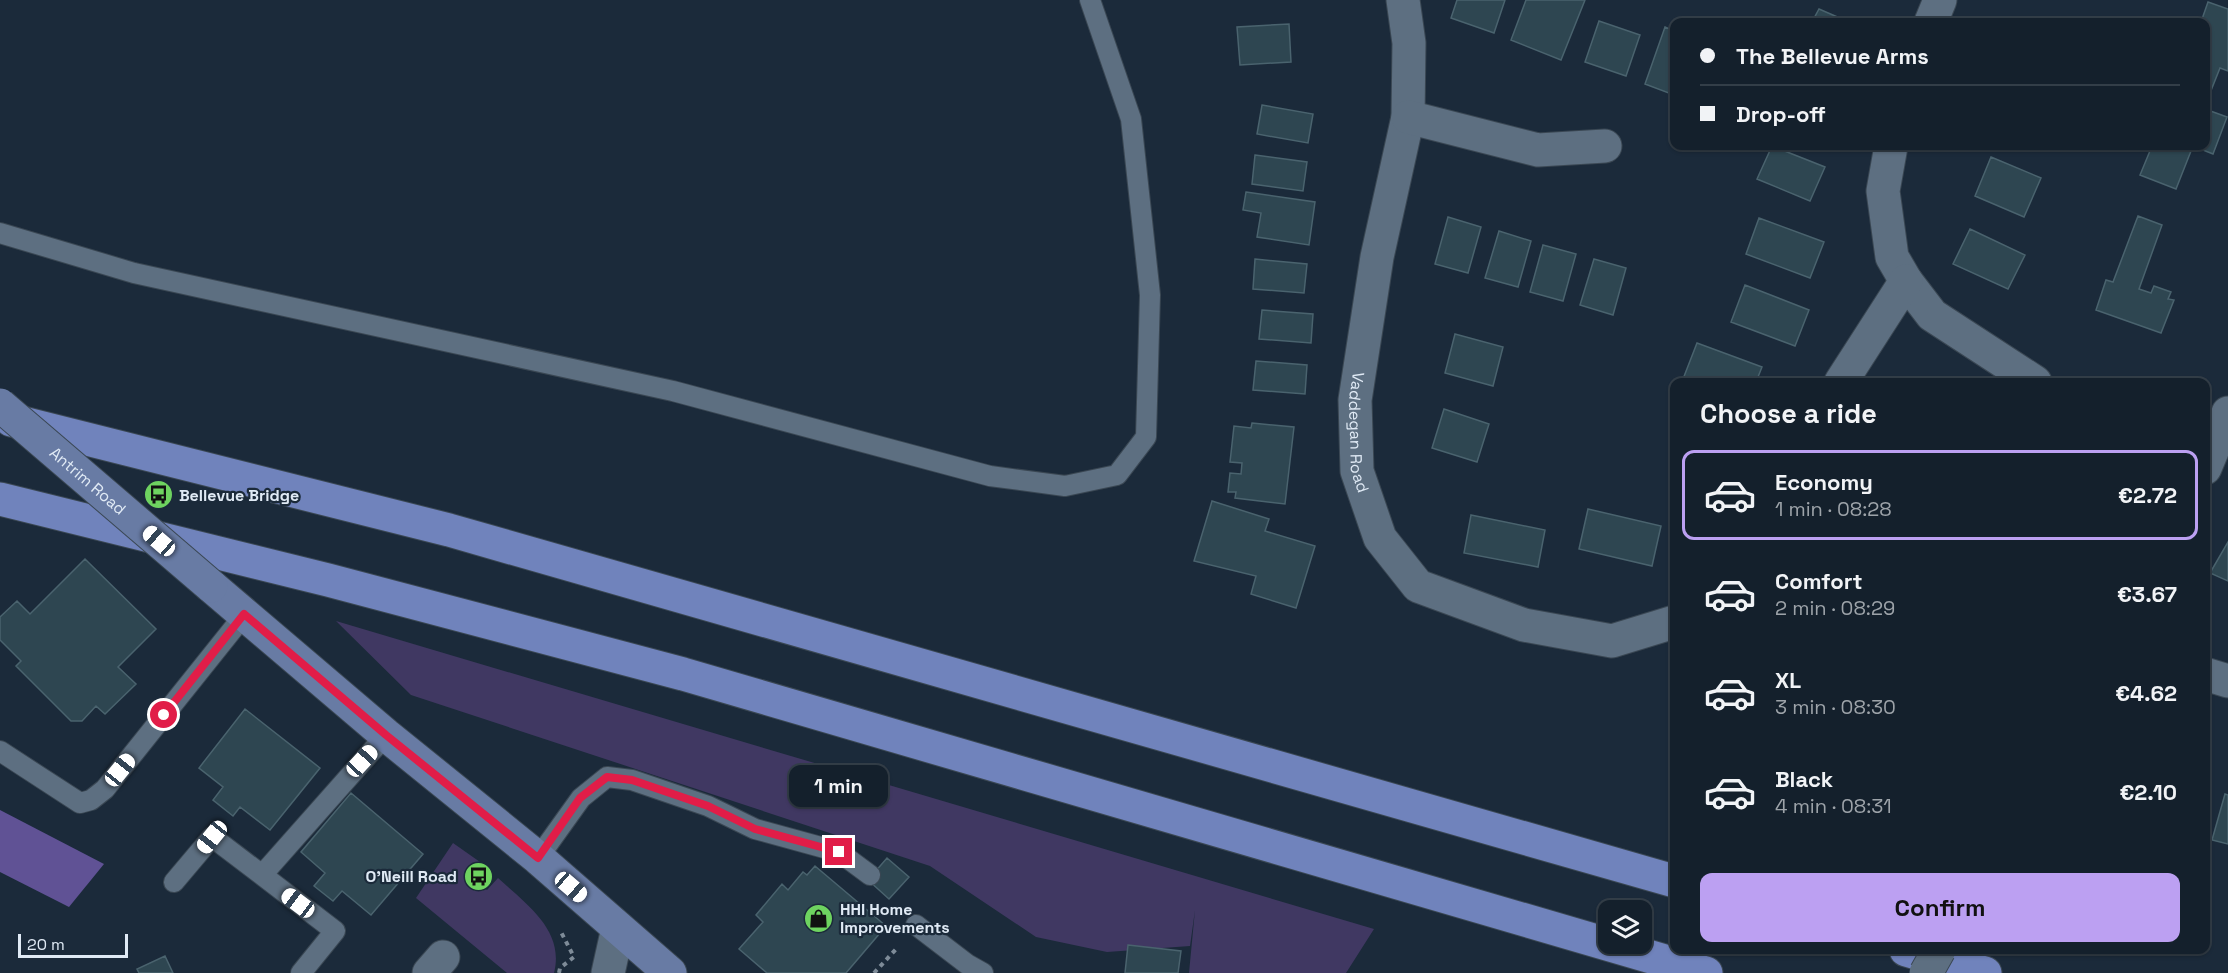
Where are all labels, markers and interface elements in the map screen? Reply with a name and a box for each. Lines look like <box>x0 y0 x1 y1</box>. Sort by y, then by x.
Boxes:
text: The Bellevue Arms <box>1736 42 1929 70</box>
text: Drop-off <box>1736 100 1826 128</box>
street label: Vaddegan Road <box>1345 371 1374 495</box>
text: Choose a ride <box>1700 396 1877 431</box>
street label: Antrim Road <box>45 442 131 519</box>
icon: car <box>1703 468 1757 522</box>
text: Economy <box>1775 468 1873 496</box>
bus stop icon: Bellevue Bridge <box>142 479 174 511</box>
text: €2.72 <box>2118 481 2177 509</box>
place label: Bellevue Bridge <box>179 485 299 506</box>
text: 1 min · 08:28 <box>1775 496 1892 522</box>
car <box>140 522 178 560</box>
icon: car <box>1703 567 1757 621</box>
text: Comfort <box>1775 567 1863 595</box>
text: €3.67 <box>2117 580 2177 608</box>
text: 2 min · 08:29 <box>1775 595 1895 621</box>
icon: car <box>1703 666 1757 720</box>
text: XL <box>1775 666 1801 694</box>
text: €4.62 <box>2115 679 2177 707</box>
text: 3 min · 08:30 <box>1775 694 1896 720</box>
route start <box>150 701 177 728</box>
car <box>343 742 381 780</box>
car <box>102 750 138 790</box>
callout: 1 min <box>790 765 888 807</box>
icon: car <box>1703 765 1757 819</box>
text: Black <box>1775 765 1833 793</box>
text: 1 min <box>814 773 863 799</box>
text: €2.10 <box>2119 778 2177 806</box>
text: 4 min · 08:31 <box>1775 793 1892 819</box>
car <box>194 817 230 857</box>
route end <box>825 838 852 865</box>
bus stop icon: O'Neill Road <box>462 860 494 892</box>
place label: O'Neill Road <box>365 866 457 887</box>
car <box>552 868 590 906</box>
button: Confirm <box>1700 873 2180 942</box>
car <box>278 885 318 921</box>
place label: HHI Home Improvements <box>840 899 950 938</box>
map controls <box>1598 900 1652 954</box>
button: layers <box>1598 900 1652 954</box>
shop icon: HHI Home Improvements <box>803 902 835 934</box>
scale bar <box>18 931 128 958</box>
text: 20 m <box>27 934 65 955</box>

